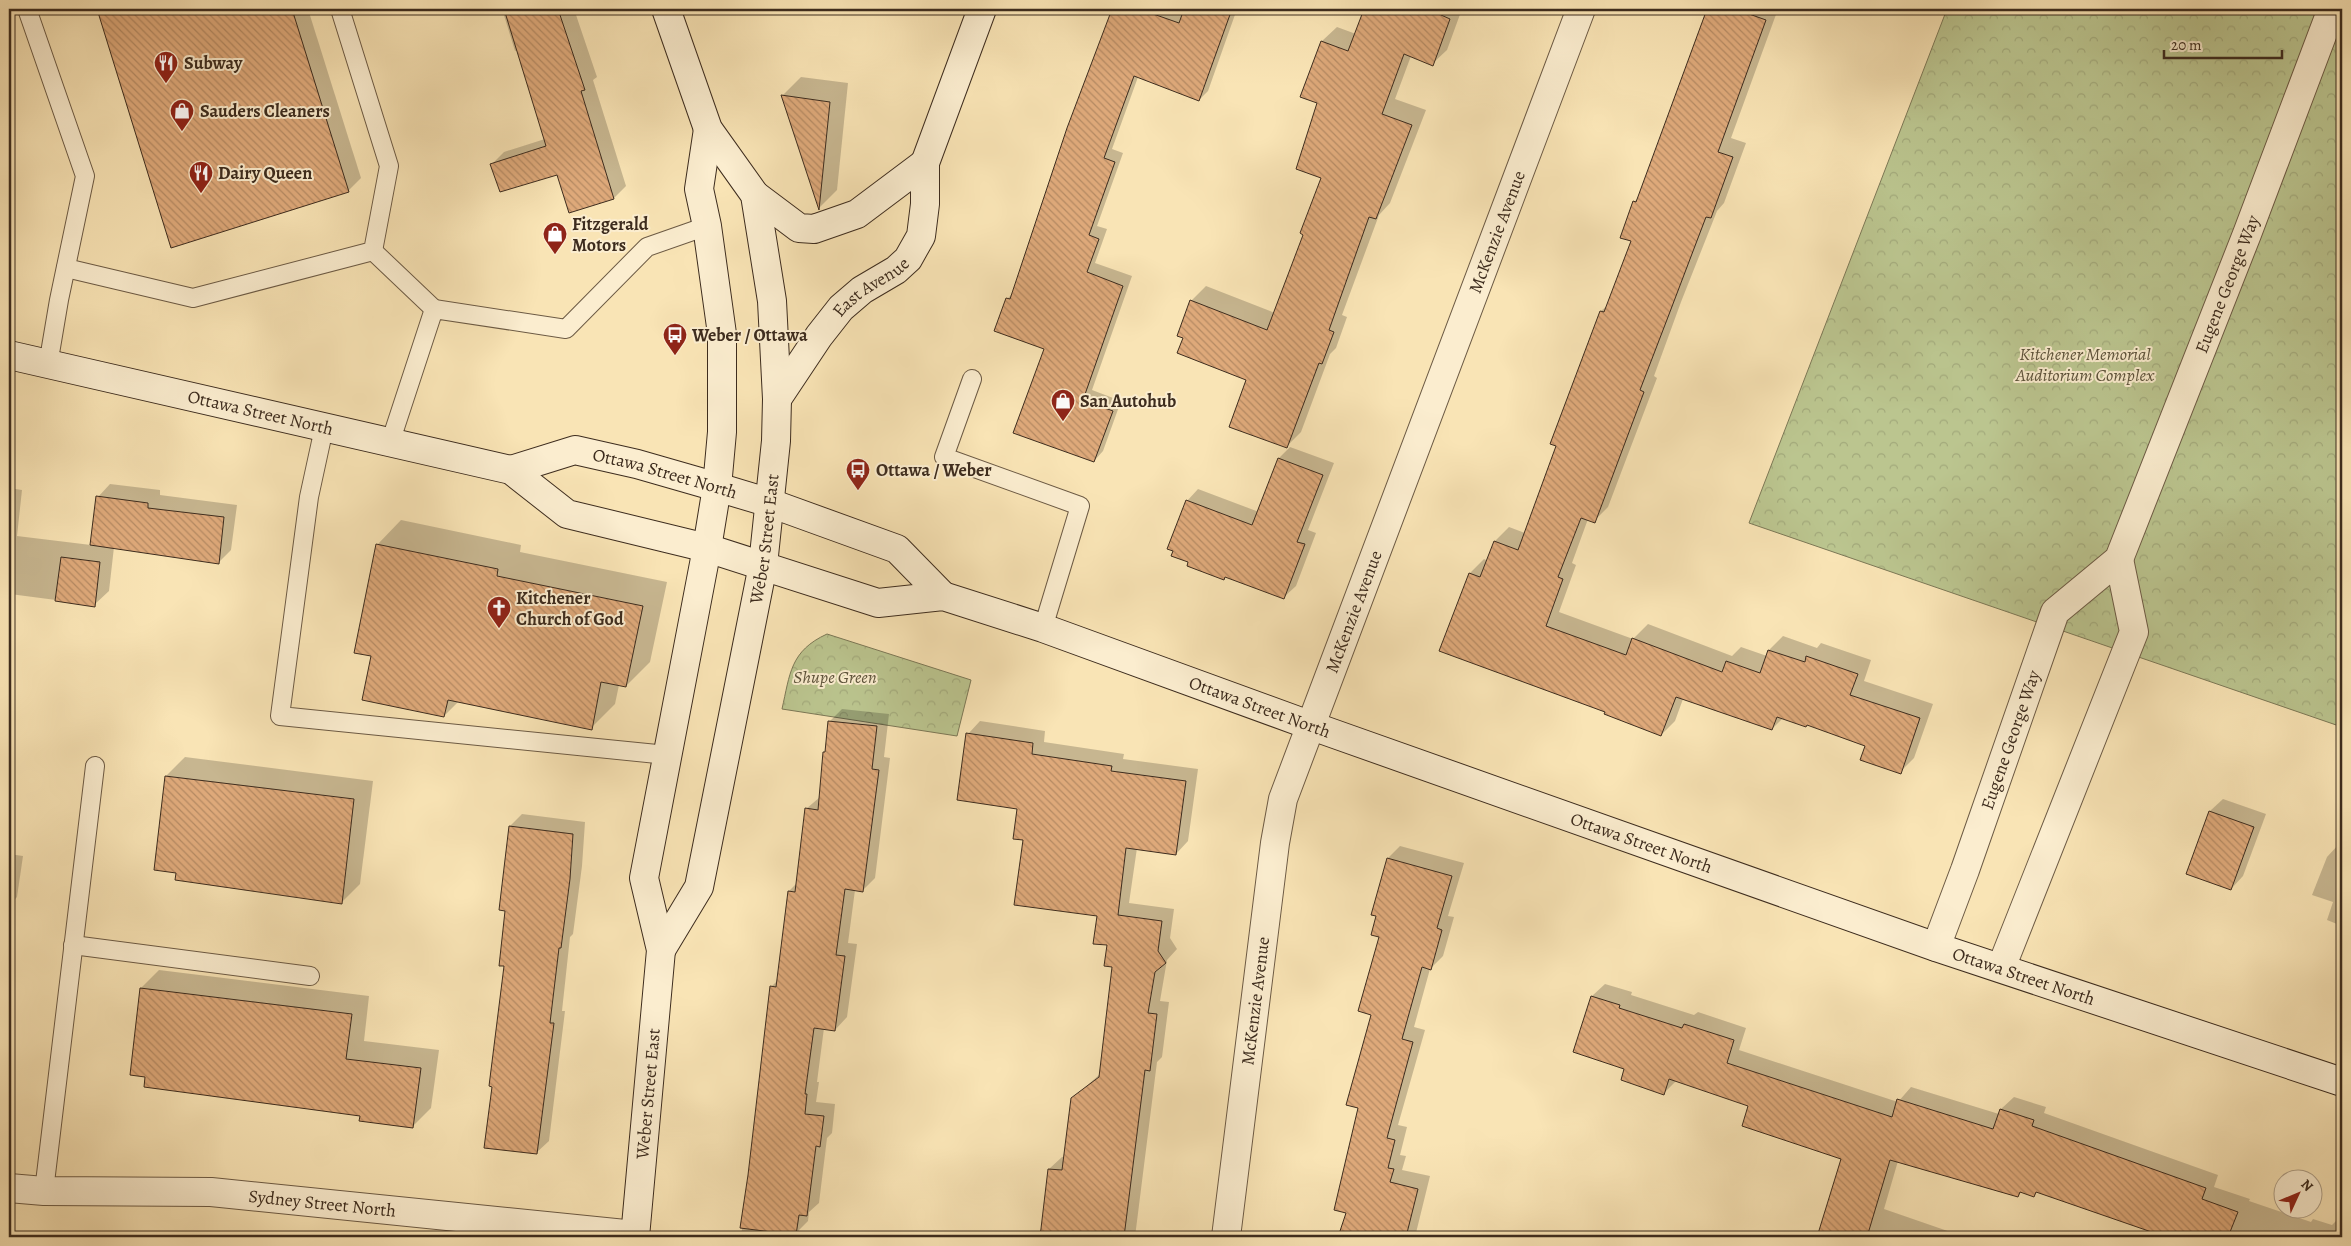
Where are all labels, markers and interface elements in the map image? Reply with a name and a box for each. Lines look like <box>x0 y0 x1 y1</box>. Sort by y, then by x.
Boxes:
scale bar <box>2164 28 2281 60</box>
text: 20 m <box>2171 35 2202 55</box>
restaurant icon: Subway <box>153 50 179 84</box>
place label: Subway <box>184 51 243 75</box>
shop icon: Sauders Cleaners <box>169 98 195 132</box>
place label: Sauders Cleaners <box>200 99 330 123</box>
restaurant icon: Dairy Queen <box>188 160 214 194</box>
place label: Dairy Queen <box>218 161 312 185</box>
street label: McKenzie Avenue <box>1463 167 1531 297</box>
street label: Eugene George Way <box>2189 211 2265 357</box>
place label: Fitzgerald Motors <box>572 212 649 257</box>
shop icon: Fitzgerald Motors <box>542 221 568 255</box>
street label: East Avenue <box>827 252 915 322</box>
bus stop icon: Weber / Ottawa <box>662 322 688 356</box>
place label: Weber / Ottawa <box>691 323 808 347</box>
park label: Kitchener Memorial Auditorium Complex <box>2015 342 2155 387</box>
street label: Ottawa Street North <box>185 384 336 441</box>
shop icon: San Autohub <box>1050 388 1076 422</box>
place label: San Autohub <box>1080 389 1176 413</box>
street label: Ottawa Street North <box>590 442 740 505</box>
bus stop icon: Ottawa / Weber <box>845 457 871 491</box>
place label: Ottawa / Weber <box>876 458 992 482</box>
street label: Weber Street East <box>743 473 784 607</box>
street label: McKenzie Avenue <box>1320 547 1388 676</box>
place label: Kitchener Church of God <box>516 586 624 631</box>
church icon: Kitchener Church of God <box>486 595 512 629</box>
park label: Shupe Green <box>793 665 877 689</box>
street label: Eugene George Way <box>1975 666 2046 813</box>
street label: Ottawa Street North <box>1186 670 1334 744</box>
street label: Ottawa Street North <box>1567 807 1716 879</box>
street label: McKenzie Avenue <box>1235 935 1275 1067</box>
street label: Ottawa Street North <box>1949 941 2098 1011</box>
street label: Weber Street East <box>630 1027 666 1161</box>
north arrow <box>2274 1168 2324 1218</box>
text: N <box>2297 1175 2317 1196</box>
street label: Sydney Street North <box>247 1184 398 1223</box>

